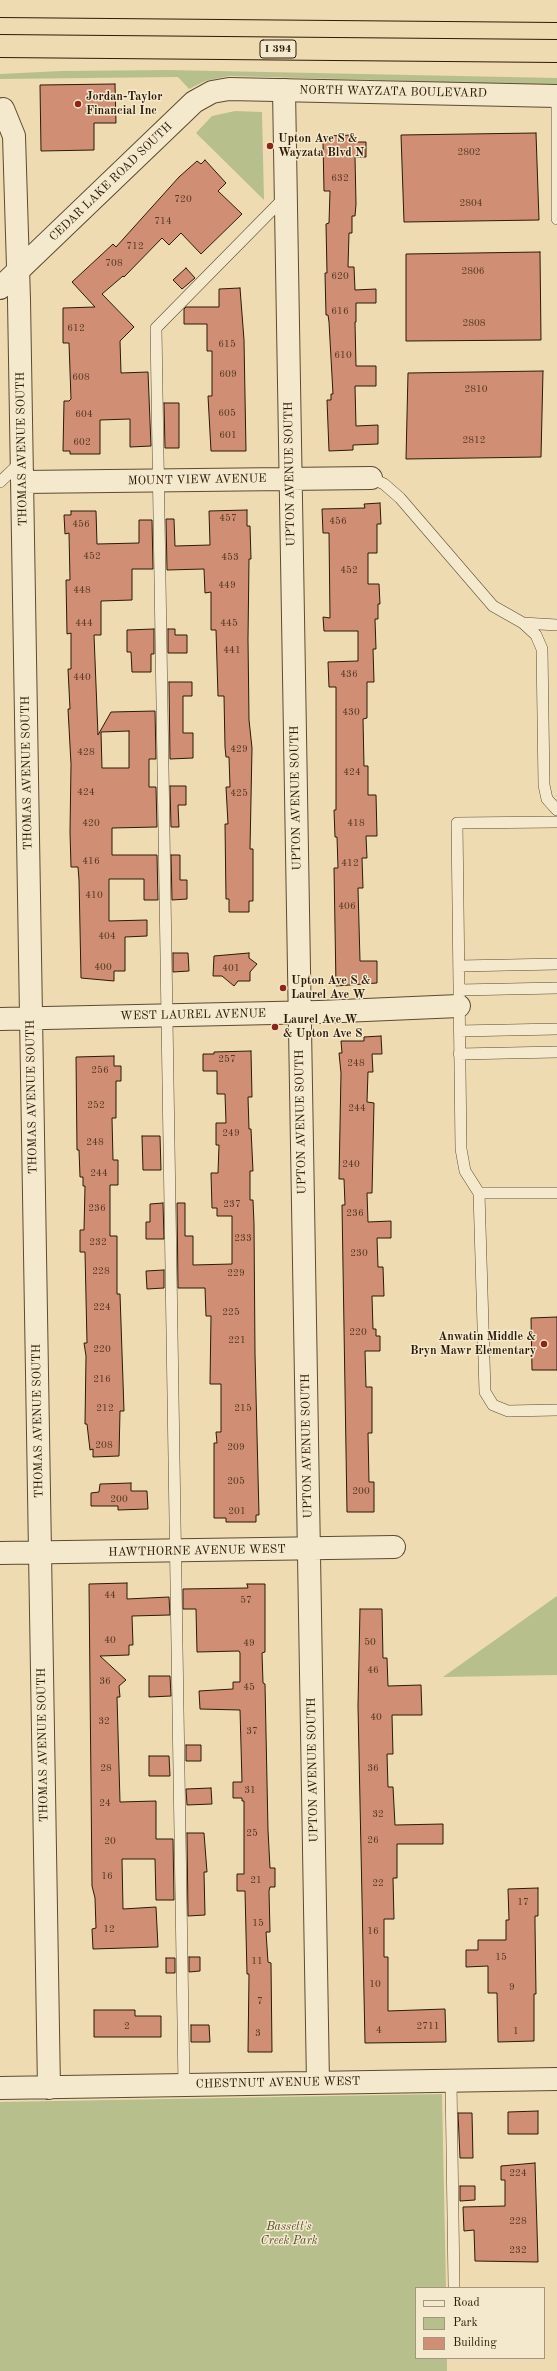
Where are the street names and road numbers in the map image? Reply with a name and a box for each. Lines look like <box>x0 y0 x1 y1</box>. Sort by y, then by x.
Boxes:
road number: I 394 <box>260 40 296 58</box>
street label: NORTH WAYZATA BOULEVARD <box>299 83 487 101</box>
street label: CEDAR LAKE ROAD SOUTH <box>47 120 175 244</box>
street label: THOMAS AVENUE SOUTH <box>13 372 31 526</box>
street label: UPTON AVENUE SOUTH <box>282 401 298 547</box>
street label: MOUNT VIEW AVENUE <box>128 472 266 488</box>
street label: THOMAS AVENUE SOUTH <box>18 696 36 850</box>
street label: UPTON AVENUE SOUTH <box>288 725 304 871</box>
street label: WEST LAUREL AVENUE <box>120 1007 266 1023</box>
street label: THOMAS AVENUE SOUTH <box>23 1020 41 1174</box>
street label: UPTON AVENUE SOUTH <box>293 1049 309 1195</box>
street label: THOMAS AVENUE SOUTH <box>29 1344 47 1498</box>
street label: UPTON AVENUE SOUTH <box>299 1373 315 1519</box>
street label: HAWTHORNE AVENUE WEST <box>108 1542 286 1560</box>
street label: THOMAS AVENUE SOUTH <box>34 1668 52 1822</box>
street label: UPTON AVENUE SOUTH <box>305 1697 321 1843</box>
street label: CHESTNUT AVENUE WEST <box>196 2074 360 2092</box>

